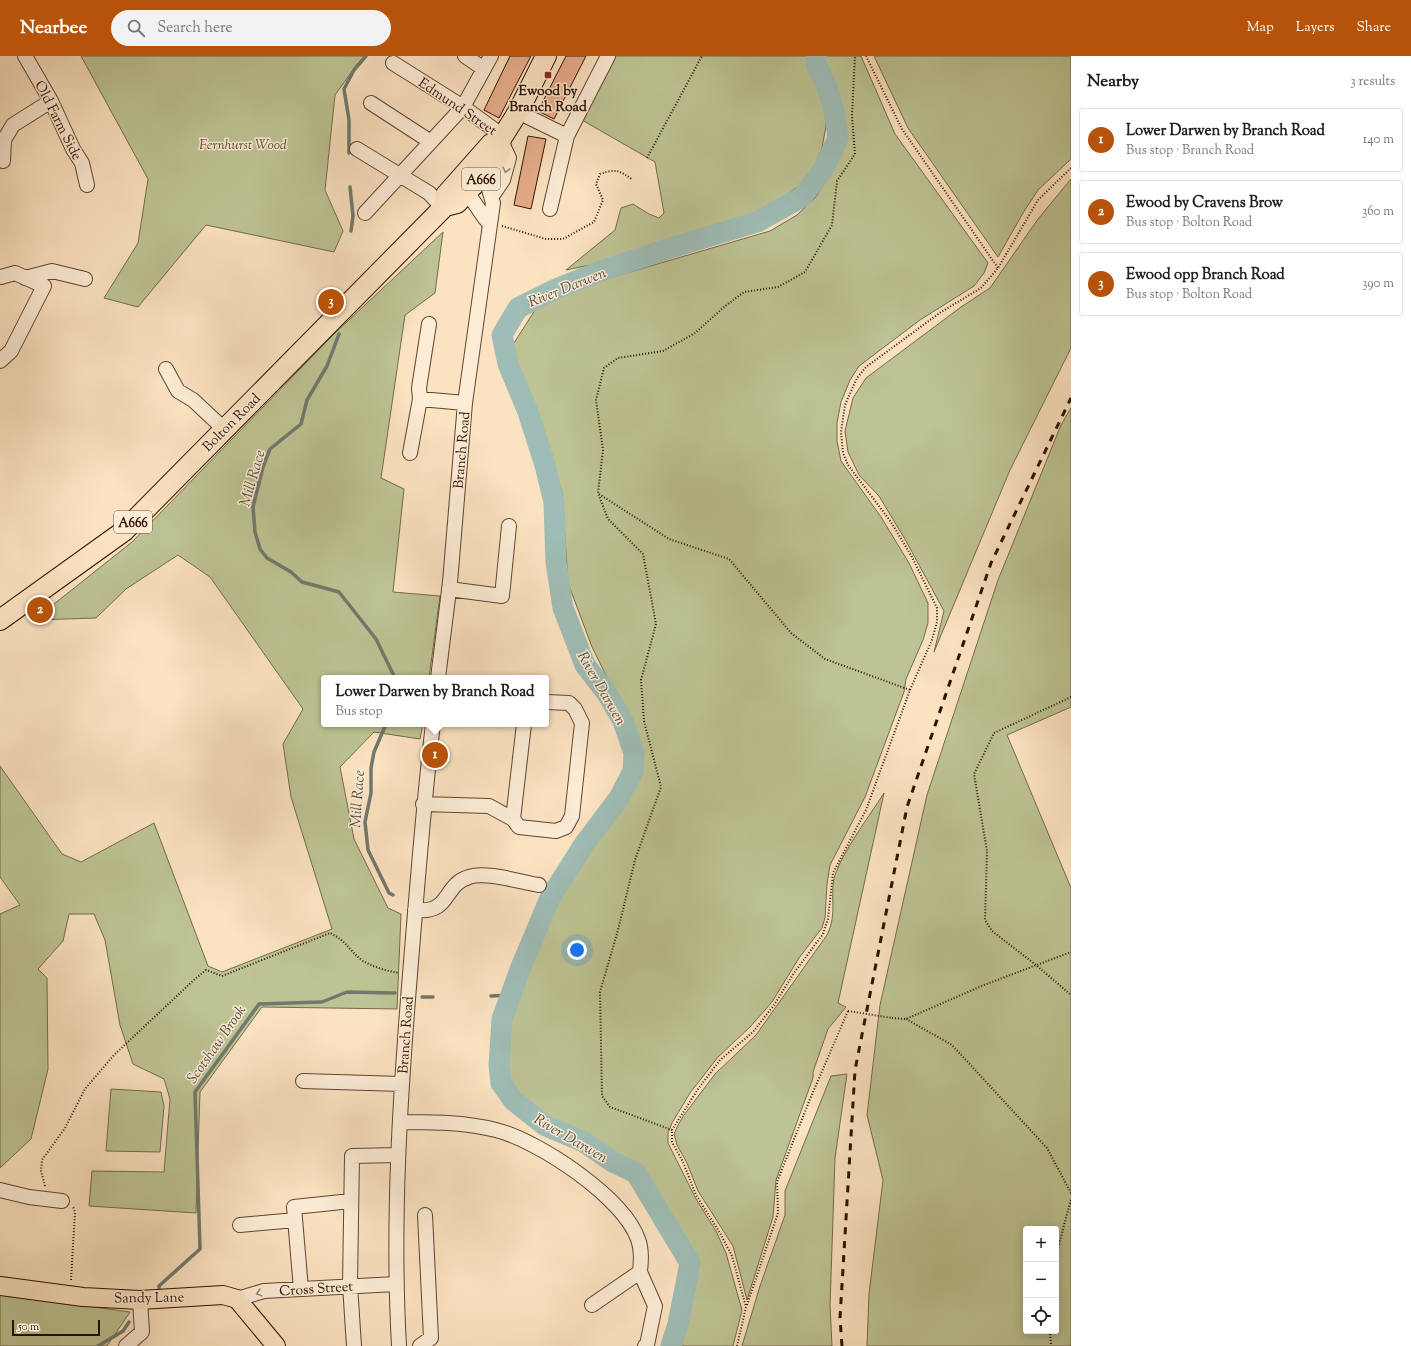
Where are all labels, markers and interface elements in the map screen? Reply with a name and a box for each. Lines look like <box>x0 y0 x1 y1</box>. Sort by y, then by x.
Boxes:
search box <box>111 10 391 46</box>
text: Nearbee <box>20 15 87 42</box>
icon: search <box>125 17 147 39</box>
text: Search here <box>157 18 233 39</box>
text: Map <box>1247 18 1274 38</box>
text: Layers <box>1296 18 1334 38</box>
text: Share <box>1356 18 1391 38</box>
marker: Ewood by Branch Road <box>543 70 553 80</box>
text: Nearby <box>1087 70 1139 94</box>
text: 3 results <box>1350 73 1395 91</box>
street label: Edmund Street <box>414 74 500 142</box>
street label: Old Farm Side <box>29 78 86 164</box>
place label: Ewood by Branch Road <box>509 82 587 118</box>
text: Lower Darwen by Branch Road <box>1126 121 1325 142</box>
text: 1 <box>1099 131 1103 149</box>
text: 140 m <box>1363 131 1394 149</box>
park label: Fernhurst Wood <box>199 136 287 156</box>
text: Bus stop · Branch Road <box>1126 142 1254 160</box>
one-way arrow <box>502 166 511 173</box>
road number: A666 <box>462 168 500 190</box>
text: Ewood by Cravens Brow <box>1126 193 1283 214</box>
text: 2 <box>1098 203 1104 221</box>
text: 360 m <box>1362 203 1394 221</box>
text: Bus stop · Bolton Road <box>1126 214 1252 232</box>
water label: River Darwen <box>526 263 610 314</box>
text: Ewood opp Branch Road <box>1126 265 1285 286</box>
text: 3 <box>1098 275 1104 293</box>
text: 390 m <box>1362 275 1394 293</box>
text: Bus stop · Bolton Road <box>1126 286 1252 304</box>
pin: 3 <box>318 287 344 317</box>
street label: Bolton Road <box>199 390 266 457</box>
street label: Branch Road <box>450 411 476 490</box>
water label: Mill Race <box>235 448 272 509</box>
road number: A666 <box>114 511 152 533</box>
pin: 2 <box>27 595 53 625</box>
water label: River Darwen <box>571 648 630 730</box>
popup <box>321 675 549 727</box>
text: Lower Darwen by Branch Road <box>335 682 535 703</box>
text: Bus stop <box>335 703 383 721</box>
pin: 1 <box>422 740 448 770</box>
water label: Mill Race <box>346 770 371 829</box>
your location <box>567 940 587 960</box>
street label: Branch Road <box>394 996 420 1075</box>
water label: Scotshaw Brook <box>182 1001 252 1088</box>
water label: River Darwen <box>529 1110 611 1169</box>
map controls <box>1023 1226 1059 1334</box>
button: + <box>1023 1226 1059 1262</box>
button: − <box>1023 1262 1059 1298</box>
street label: Cross Street <box>278 1277 354 1303</box>
street label: Sandy Lane <box>114 1288 184 1310</box>
one-way arrow <box>256 1288 263 1297</box>
button: locate <box>1023 1298 1059 1334</box>
scale bar <box>12 1318 100 1337</box>
text: 50 m <box>18 1319 39 1335</box>

